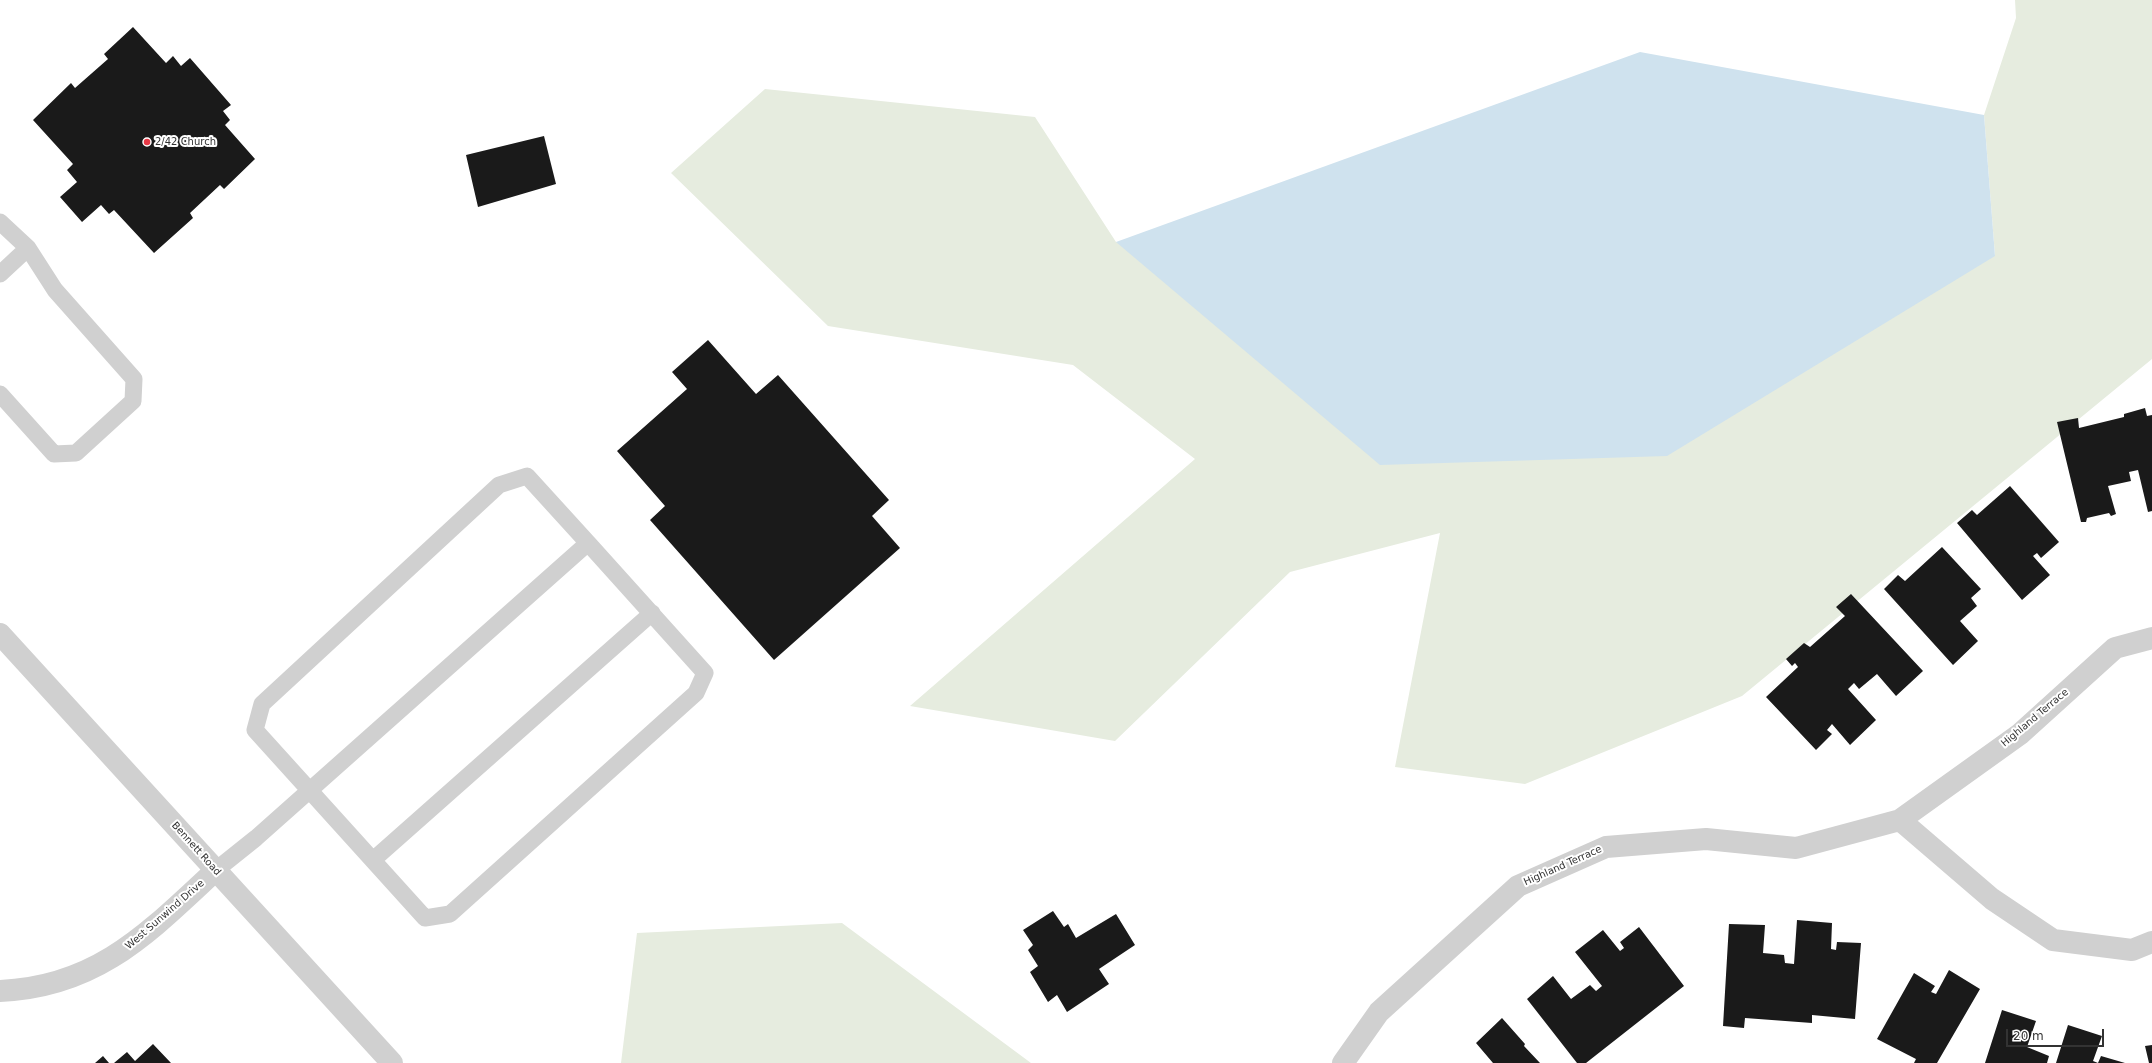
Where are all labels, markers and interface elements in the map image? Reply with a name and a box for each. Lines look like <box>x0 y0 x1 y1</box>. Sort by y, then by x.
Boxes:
place label: 2/42 Church <box>155 136 216 148</box>
marker: 2/42 Church <box>142 137 152 147</box>
street label: Highland Terrace <box>1999 686 2071 750</box>
street label: Bennett Road <box>169 820 223 878</box>
street label: Highland Terrace <box>1522 843 1604 889</box>
street label: West Sunwind Drive <box>123 878 207 952</box>
scale bar <box>2008 1021 2106 1047</box>
text: 20 m <box>2013 1029 2044 1043</box>

